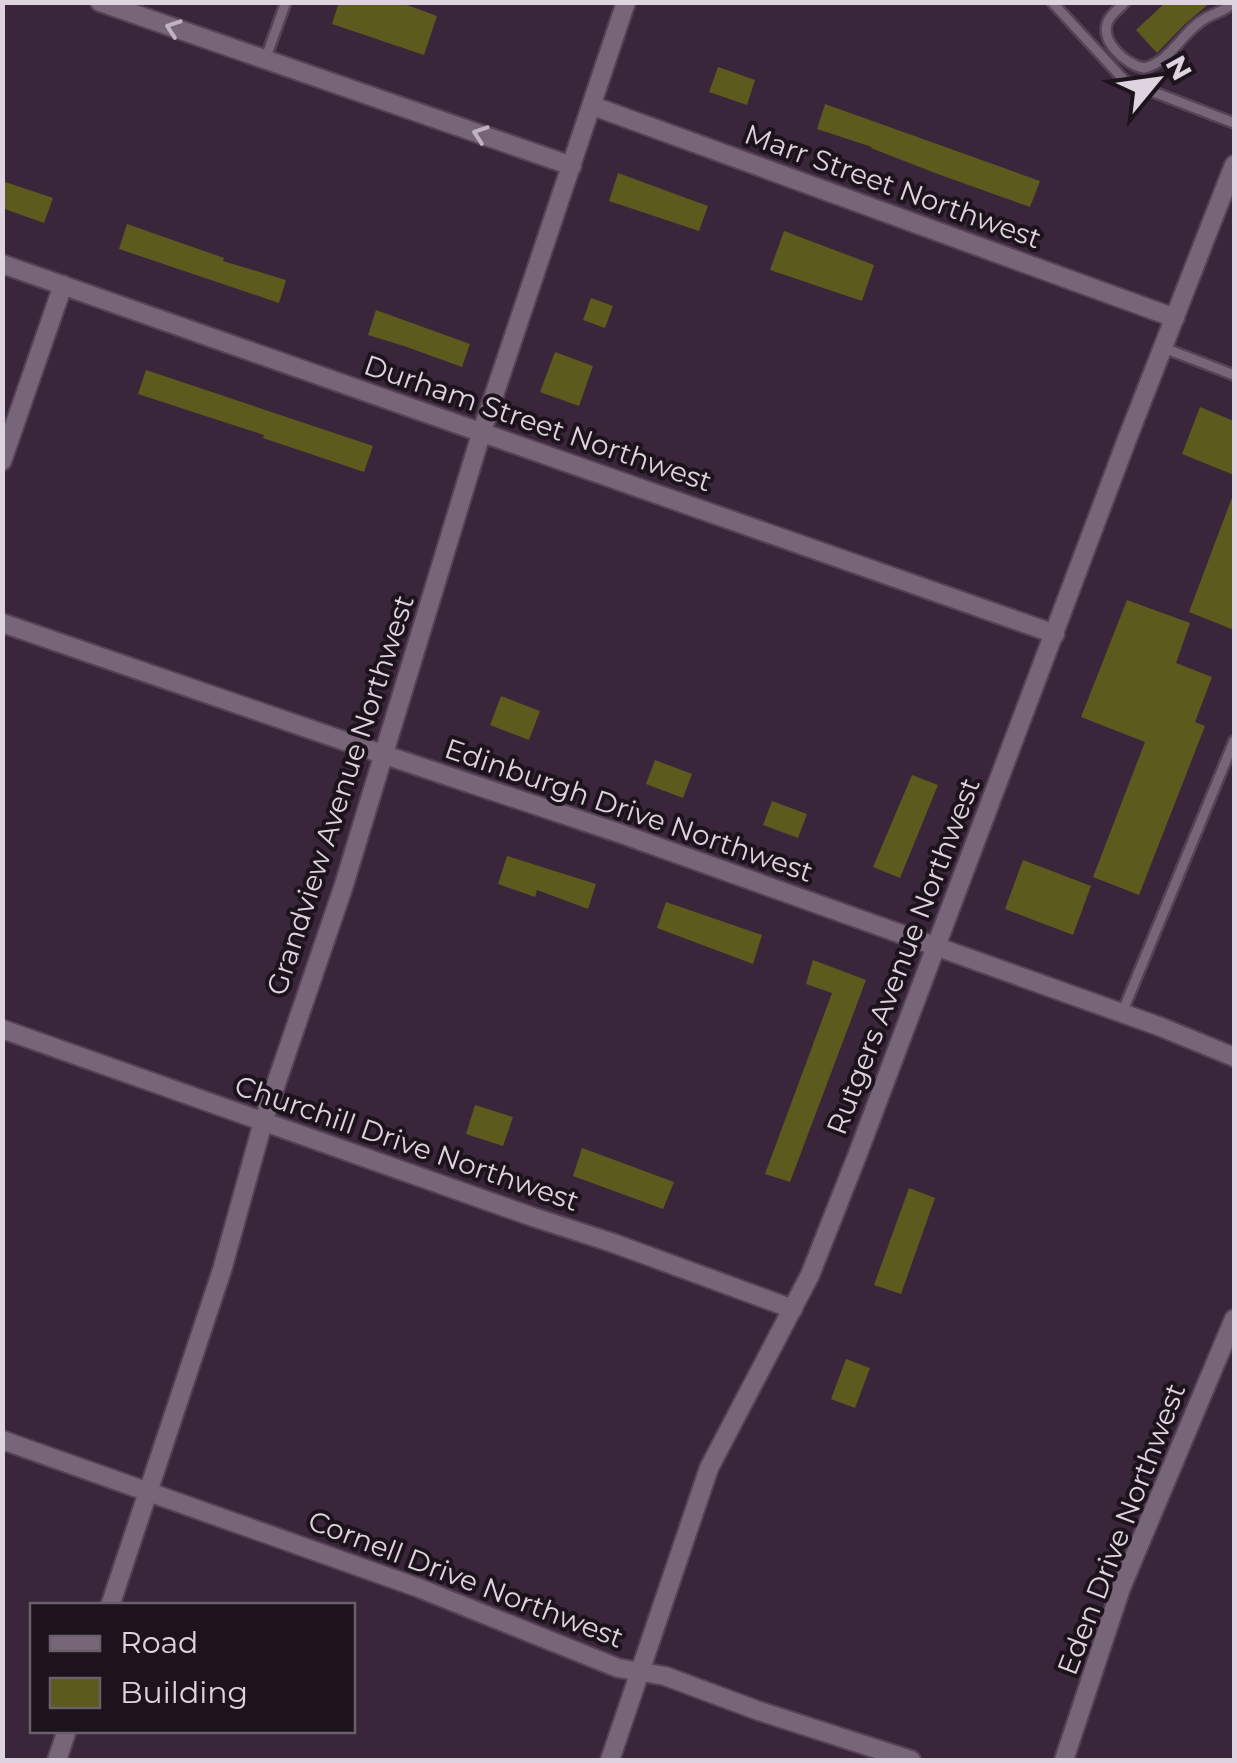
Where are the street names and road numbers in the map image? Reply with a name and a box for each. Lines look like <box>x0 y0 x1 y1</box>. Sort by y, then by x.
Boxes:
street label: Marr Street Northwest <box>740 117 1046 255</box>
street label: Durham Street Northwest <box>360 347 716 499</box>
street label: Grandview Avenue Northwest <box>259 591 421 999</box>
street label: Edinburgh Drive Northwest <box>441 731 817 889</box>
street label: Rutgers Avenue Northwest <box>819 773 987 1139</box>
street label: Churchill Drive Northwest <box>230 1068 584 1218</box>
street label: Eden Drive Northwest <box>1050 1378 1192 1680</box>
street label: Cornell Drive Northwest <box>304 1503 628 1655</box>

